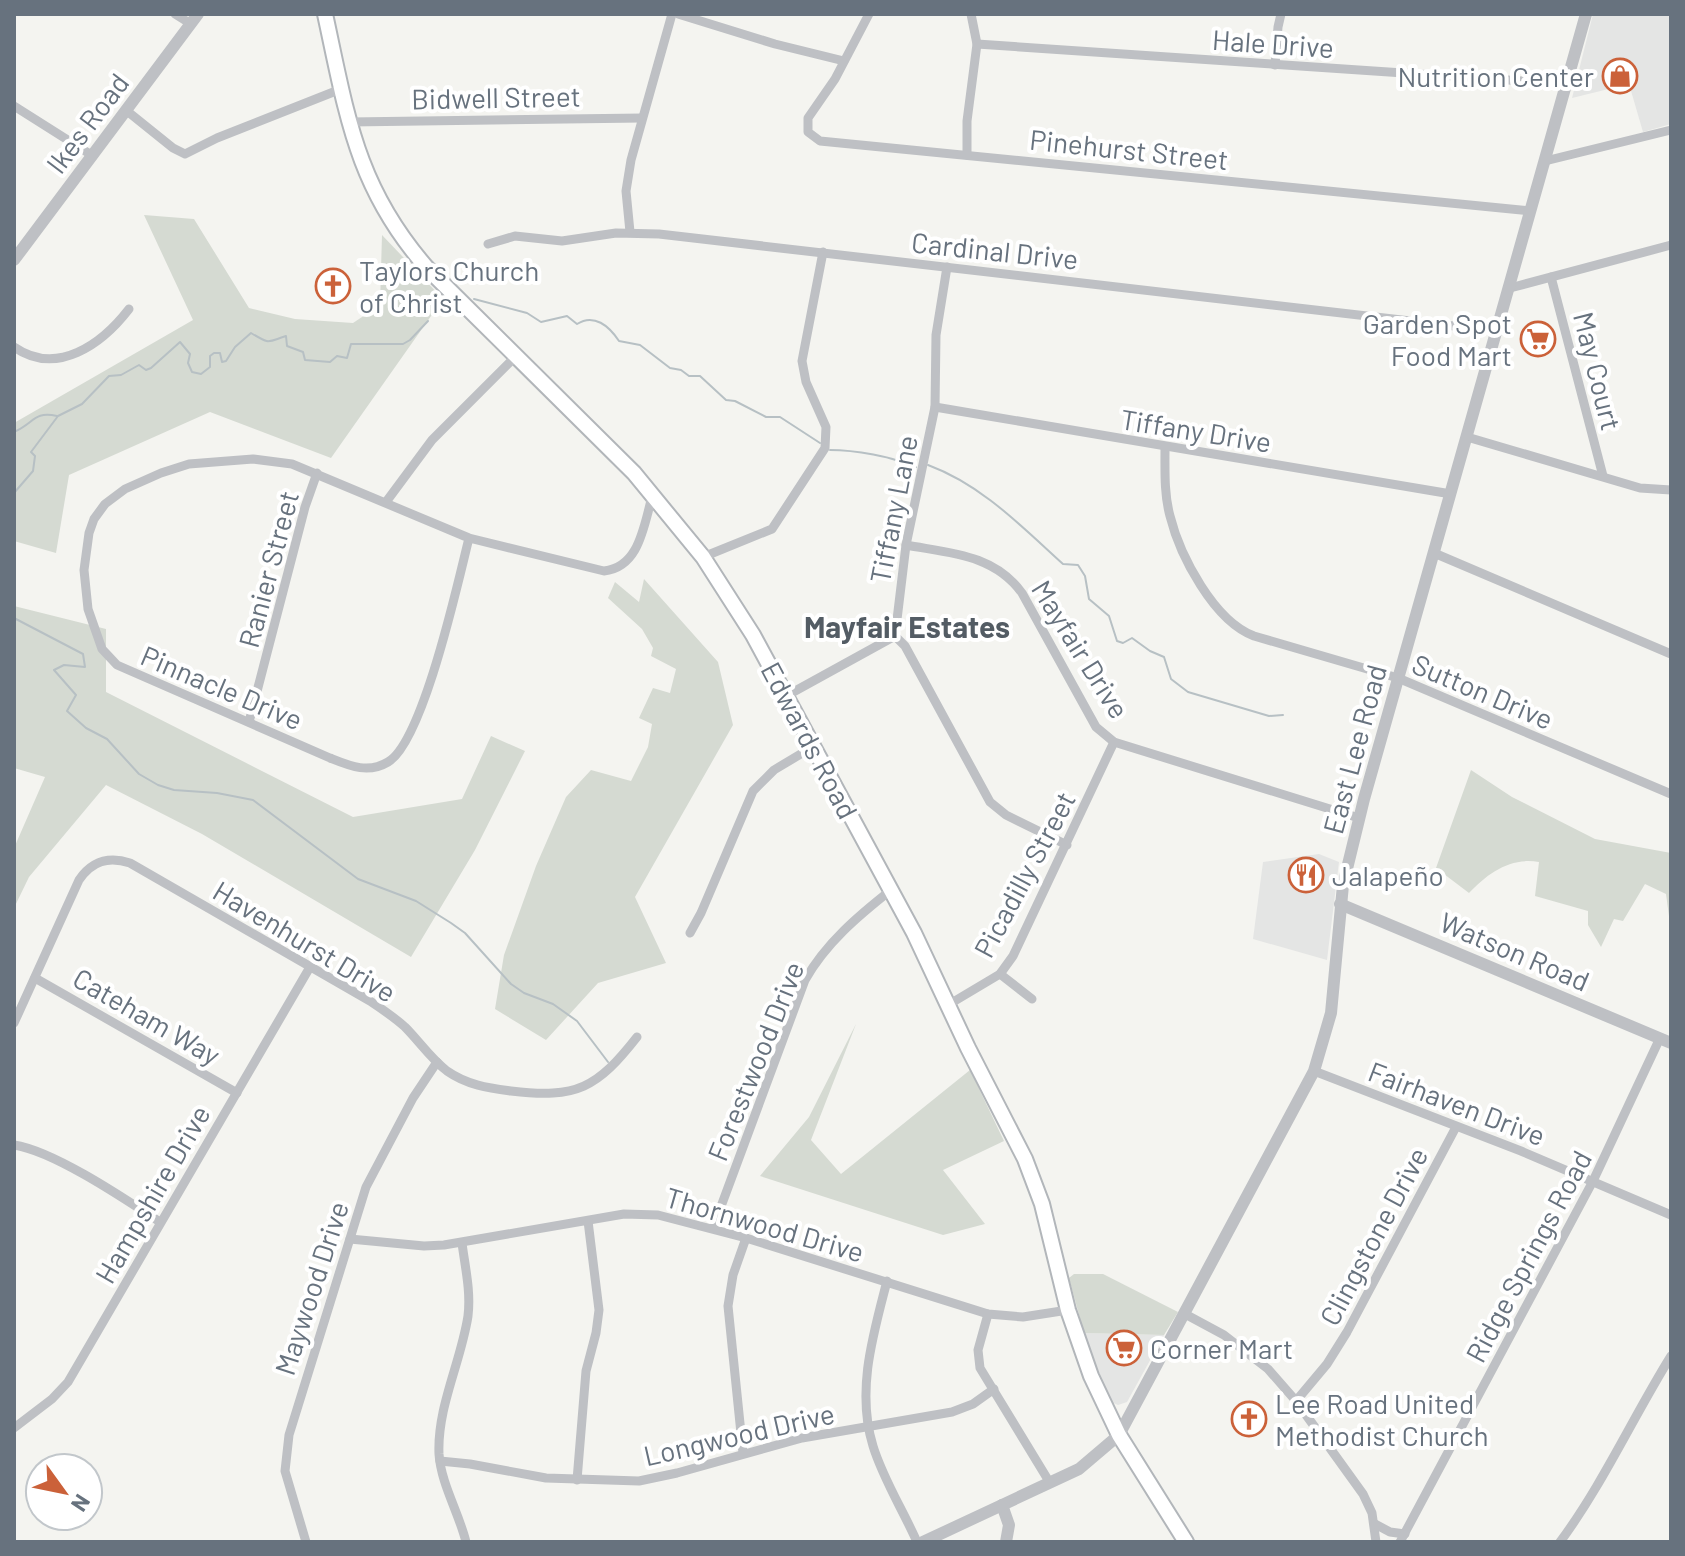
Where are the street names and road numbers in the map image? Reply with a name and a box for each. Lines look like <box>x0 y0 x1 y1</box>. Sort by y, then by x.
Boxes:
street label: Hale Drive <box>1211 22 1335 64</box>
street label: Ikes Road <box>38 66 136 180</box>
street label: Bidwell Street <box>411 79 581 115</box>
street label: Pinehurst Street <box>1028 122 1230 176</box>
street label: Cardinal Drive <box>910 224 1080 276</box>
street label: May Court <box>1567 308 1629 434</box>
street label: Tiffany Drive <box>1118 401 1274 459</box>
street label: Tiffany Lane <box>862 432 924 586</box>
street label: Ranier Street <box>231 487 305 651</box>
street label: Mayfair Drive <box>1025 574 1137 724</box>
street label: Pinnacle Drive <box>136 638 308 736</box>
street label: Sutton Drive <box>1407 646 1559 736</box>
street label: Edwards Road <box>754 656 866 824</box>
street label: East Lee Road <box>1315 661 1393 837</box>
street label: Picadilly Street <box>966 785 1082 963</box>
street label: Havenhurst Drive <box>207 873 403 1009</box>
street label: Watson Road <box>1435 904 1595 998</box>
street label: Forestwood Drive <box>700 956 810 1166</box>
street label: Cateham Way <box>67 960 227 1072</box>
street label: Fairhaven Drive <box>1364 1054 1550 1152</box>
street label: Hampshire Drive <box>87 1099 217 1289</box>
street label: Clingstone Drive <box>1312 1141 1434 1331</box>
street label: Ridge Springs Road <box>1458 1144 1598 1368</box>
street label: Thornwood Drive <box>662 1179 868 1269</box>
street label: Maywood Drive <box>267 1197 355 1379</box>
street label: Longwood Drive <box>640 1396 838 1472</box>

